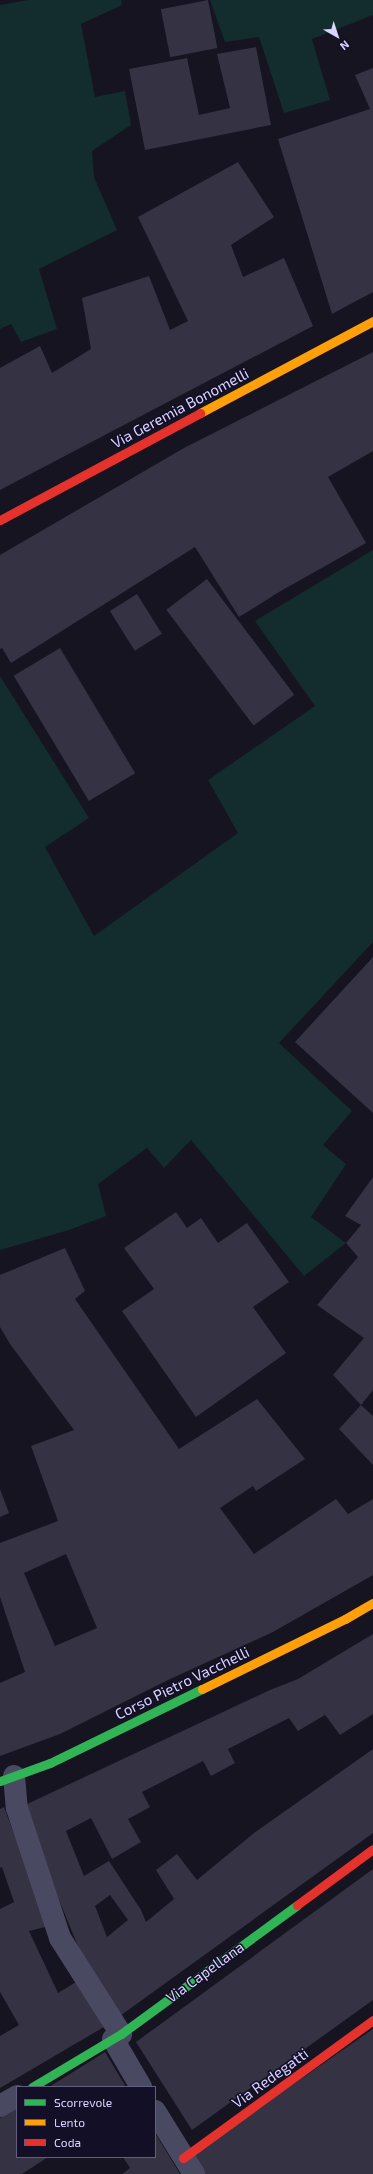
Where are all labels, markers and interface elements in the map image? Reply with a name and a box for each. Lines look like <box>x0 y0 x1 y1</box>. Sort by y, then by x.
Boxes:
north arrow <box>317 16 357 56</box>
text: N <box>338 38 352 53</box>
street label: Via Geremia Bonomelli <box>108 364 252 452</box>
street label: Corso Pietro Vacchelli <box>112 1643 252 1723</box>
street label: Via Capellana <box>162 1938 248 2006</box>
street label: Via Redegatti <box>228 2044 312 2112</box>
legend <box>16 2086 156 2158</box>
text: Scorrevole <box>54 2095 112 2109</box>
text: Lento <box>54 2115 85 2129</box>
text: Coda <box>54 2135 81 2149</box>

